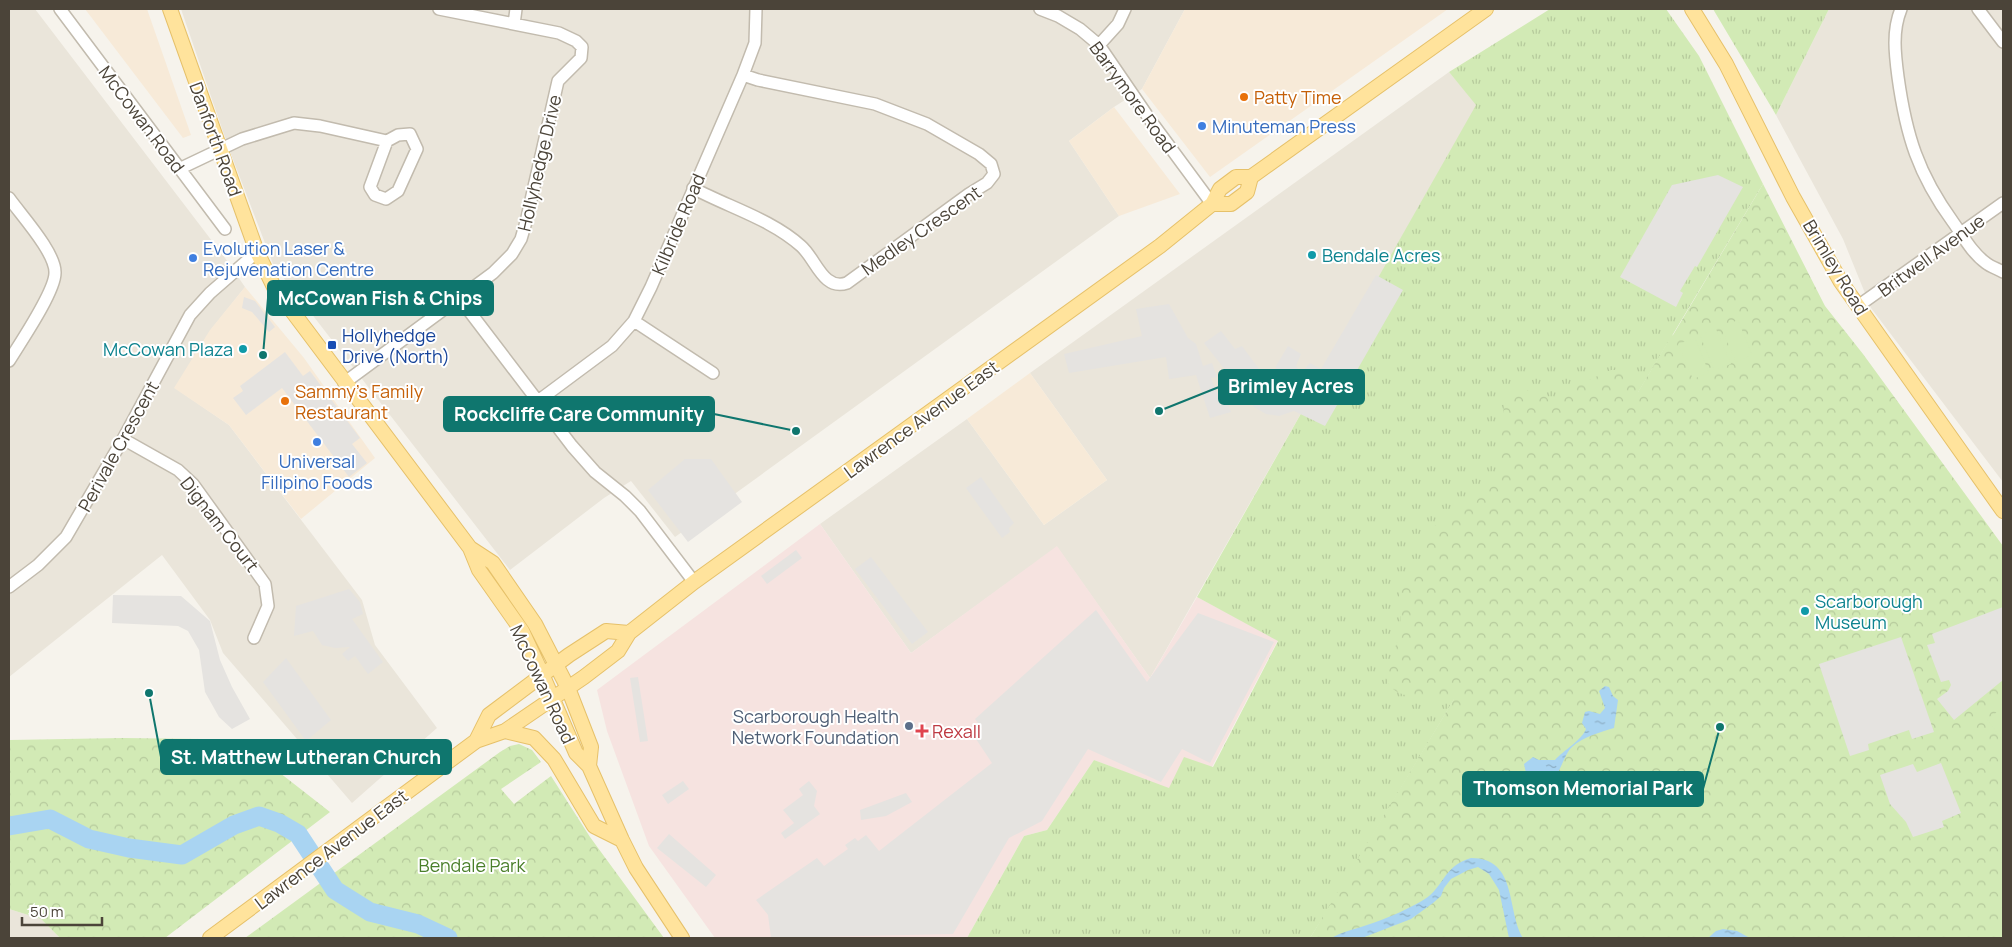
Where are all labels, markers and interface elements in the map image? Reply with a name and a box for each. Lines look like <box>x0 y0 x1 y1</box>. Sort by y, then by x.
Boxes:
street label: Barrymore Road <box>1084 36 1182 158</box>
street label: McCowan Road <box>94 60 190 178</box>
street label: Danforth Road <box>184 78 248 200</box>
place label: Patty Time <box>1254 85 1342 109</box>
marker: Patty Time <box>1238 91 1250 103</box>
street label: Hollyhedge Drive <box>512 92 566 234</box>
place label: Minuteman Press <box>1212 114 1356 138</box>
marker: Minuteman Press <box>1196 120 1208 132</box>
street label: Kilbride Road <box>646 170 710 278</box>
street label: Medley Crescent <box>856 180 986 280</box>
street label: Britwell Avenue <box>1873 208 1989 302</box>
street label: Brimley Road <box>1798 215 1874 319</box>
place label: Evolution Laser & Rejuvenation Centre <box>203 236 374 281</box>
place label: Bendale Acres <box>1322 243 1441 267</box>
marker: Bendale Acres <box>1306 249 1318 261</box>
marker: Evolution Laser & Rejuvenation Centre <box>187 252 199 264</box>
callout: McCowan Fish & Chips <box>268 281 493 315</box>
text: McCowan Fish & Chips <box>278 285 482 311</box>
place label: Hollyhedge Drive (North) <box>342 323 450 368</box>
place label: McCowan Plaza <box>103 337 233 361</box>
marker: Hollyhedge Drive (North) <box>326 339 338 351</box>
marker: McCowan Plaza <box>237 343 249 355</box>
street label: Lawrence Avenue East <box>839 355 1003 483</box>
callout: Brimley Acres <box>1219 370 1364 404</box>
text: Brimley Acres <box>1228 373 1354 399</box>
street label: Perivale Crescent <box>72 376 164 516</box>
place label: Sammy's Family Restaurant <box>295 379 424 424</box>
marker: Sammy's Family Restaurant <box>279 395 291 407</box>
callout: Rockcliffe Care Community <box>444 397 714 431</box>
text: Rockcliffe Care Community <box>454 401 704 427</box>
marker: Universal Filipino Foods <box>311 436 323 448</box>
place label: Universal Filipino Foods <box>261 449 373 494</box>
street label: Dignam Court <box>175 472 265 576</box>
place label: Scarborough Museum <box>1815 589 1923 634</box>
marker: Scarborough Museum <box>1799 605 1811 617</box>
street label: McCowan Road <box>505 621 581 747</box>
place label: Scarborough Health Network Foundation <box>732 704 899 749</box>
place label: Rexall <box>932 719 981 743</box>
marker: Scarborough Health Network Foundation <box>903 720 915 732</box>
marker: Rexall <box>916 725 928 737</box>
callout: St. Matthew Lutheran Church <box>161 740 451 774</box>
text: St. Matthew Lutheran Church <box>171 744 441 770</box>
callout: Thomson Memorial Park <box>1463 772 1703 806</box>
text: Thomson Memorial Park <box>1473 775 1694 801</box>
street label: Lawrence Avenue East <box>250 784 412 914</box>
park label: Bendale Park <box>419 853 526 877</box>
scale bar <box>22 894 102 926</box>
text: 50 m <box>30 901 64 922</box>

